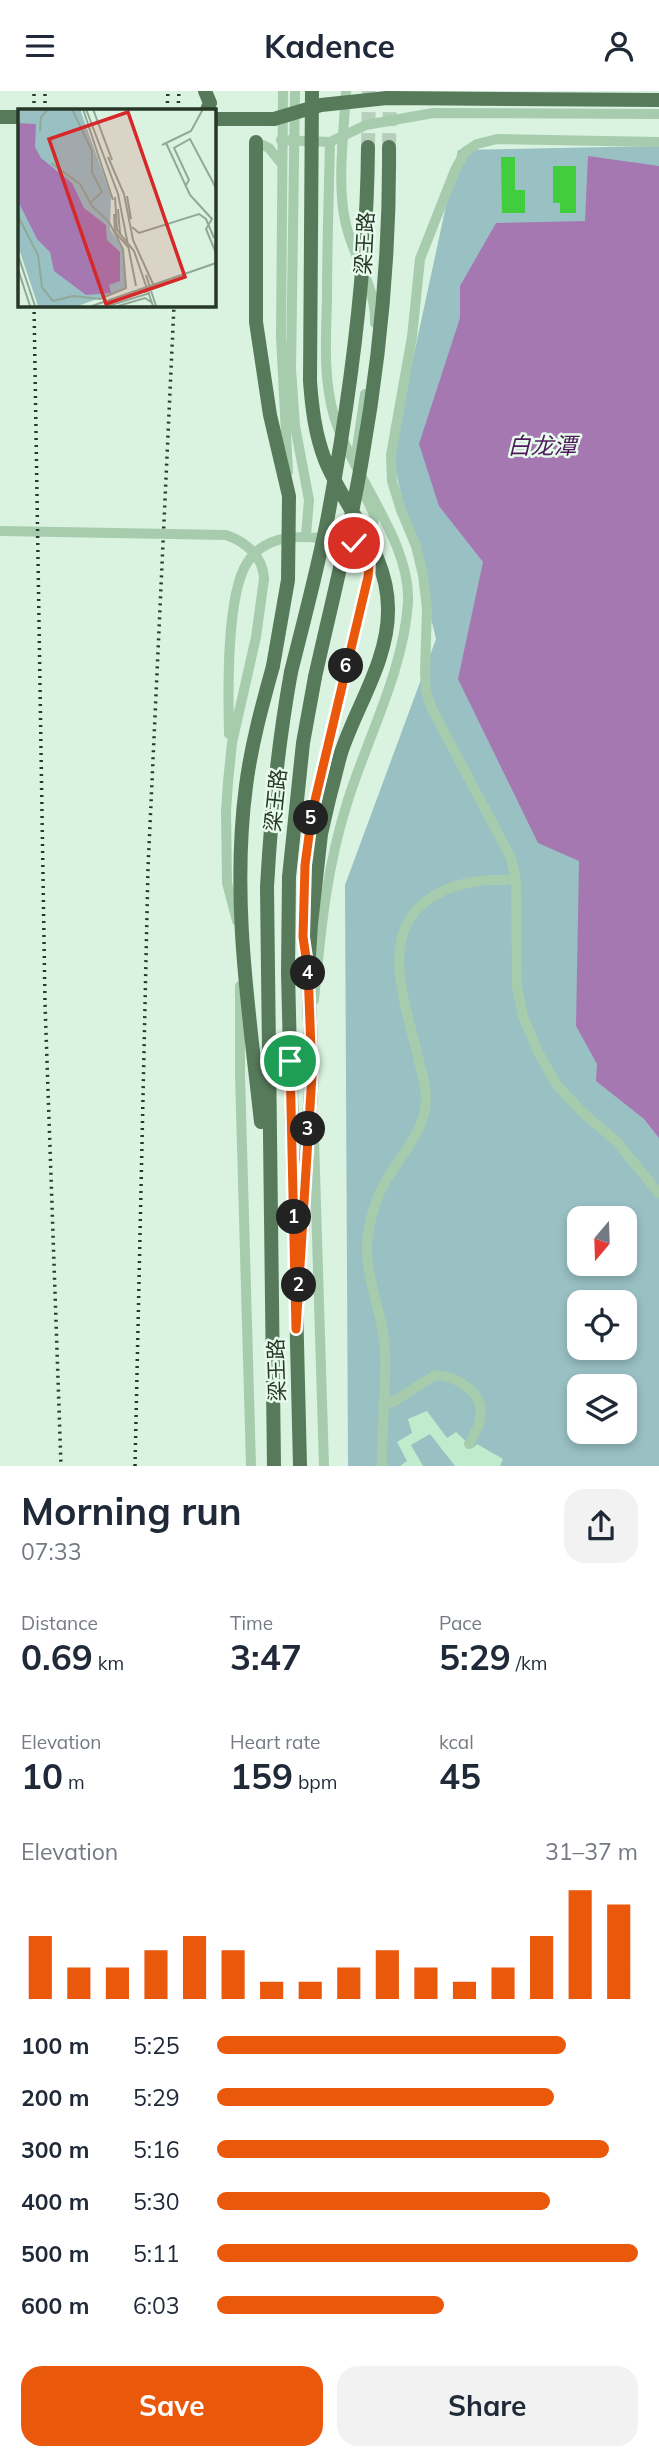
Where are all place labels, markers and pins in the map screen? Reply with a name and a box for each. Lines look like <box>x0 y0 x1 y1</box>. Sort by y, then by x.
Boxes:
pin <box>324 513 384 573</box>
pin: 6 <box>328 649 364 683</box>
pin: 5 <box>294 801 328 835</box>
pin: 4 <box>290 955 326 991</box>
pin <box>260 1031 320 1091</box>
pin: 3 <box>290 1111 326 1147</box>
pin: 1 <box>276 1199 312 1235</box>
pin: 2 <box>282 1267 316 1303</box>

